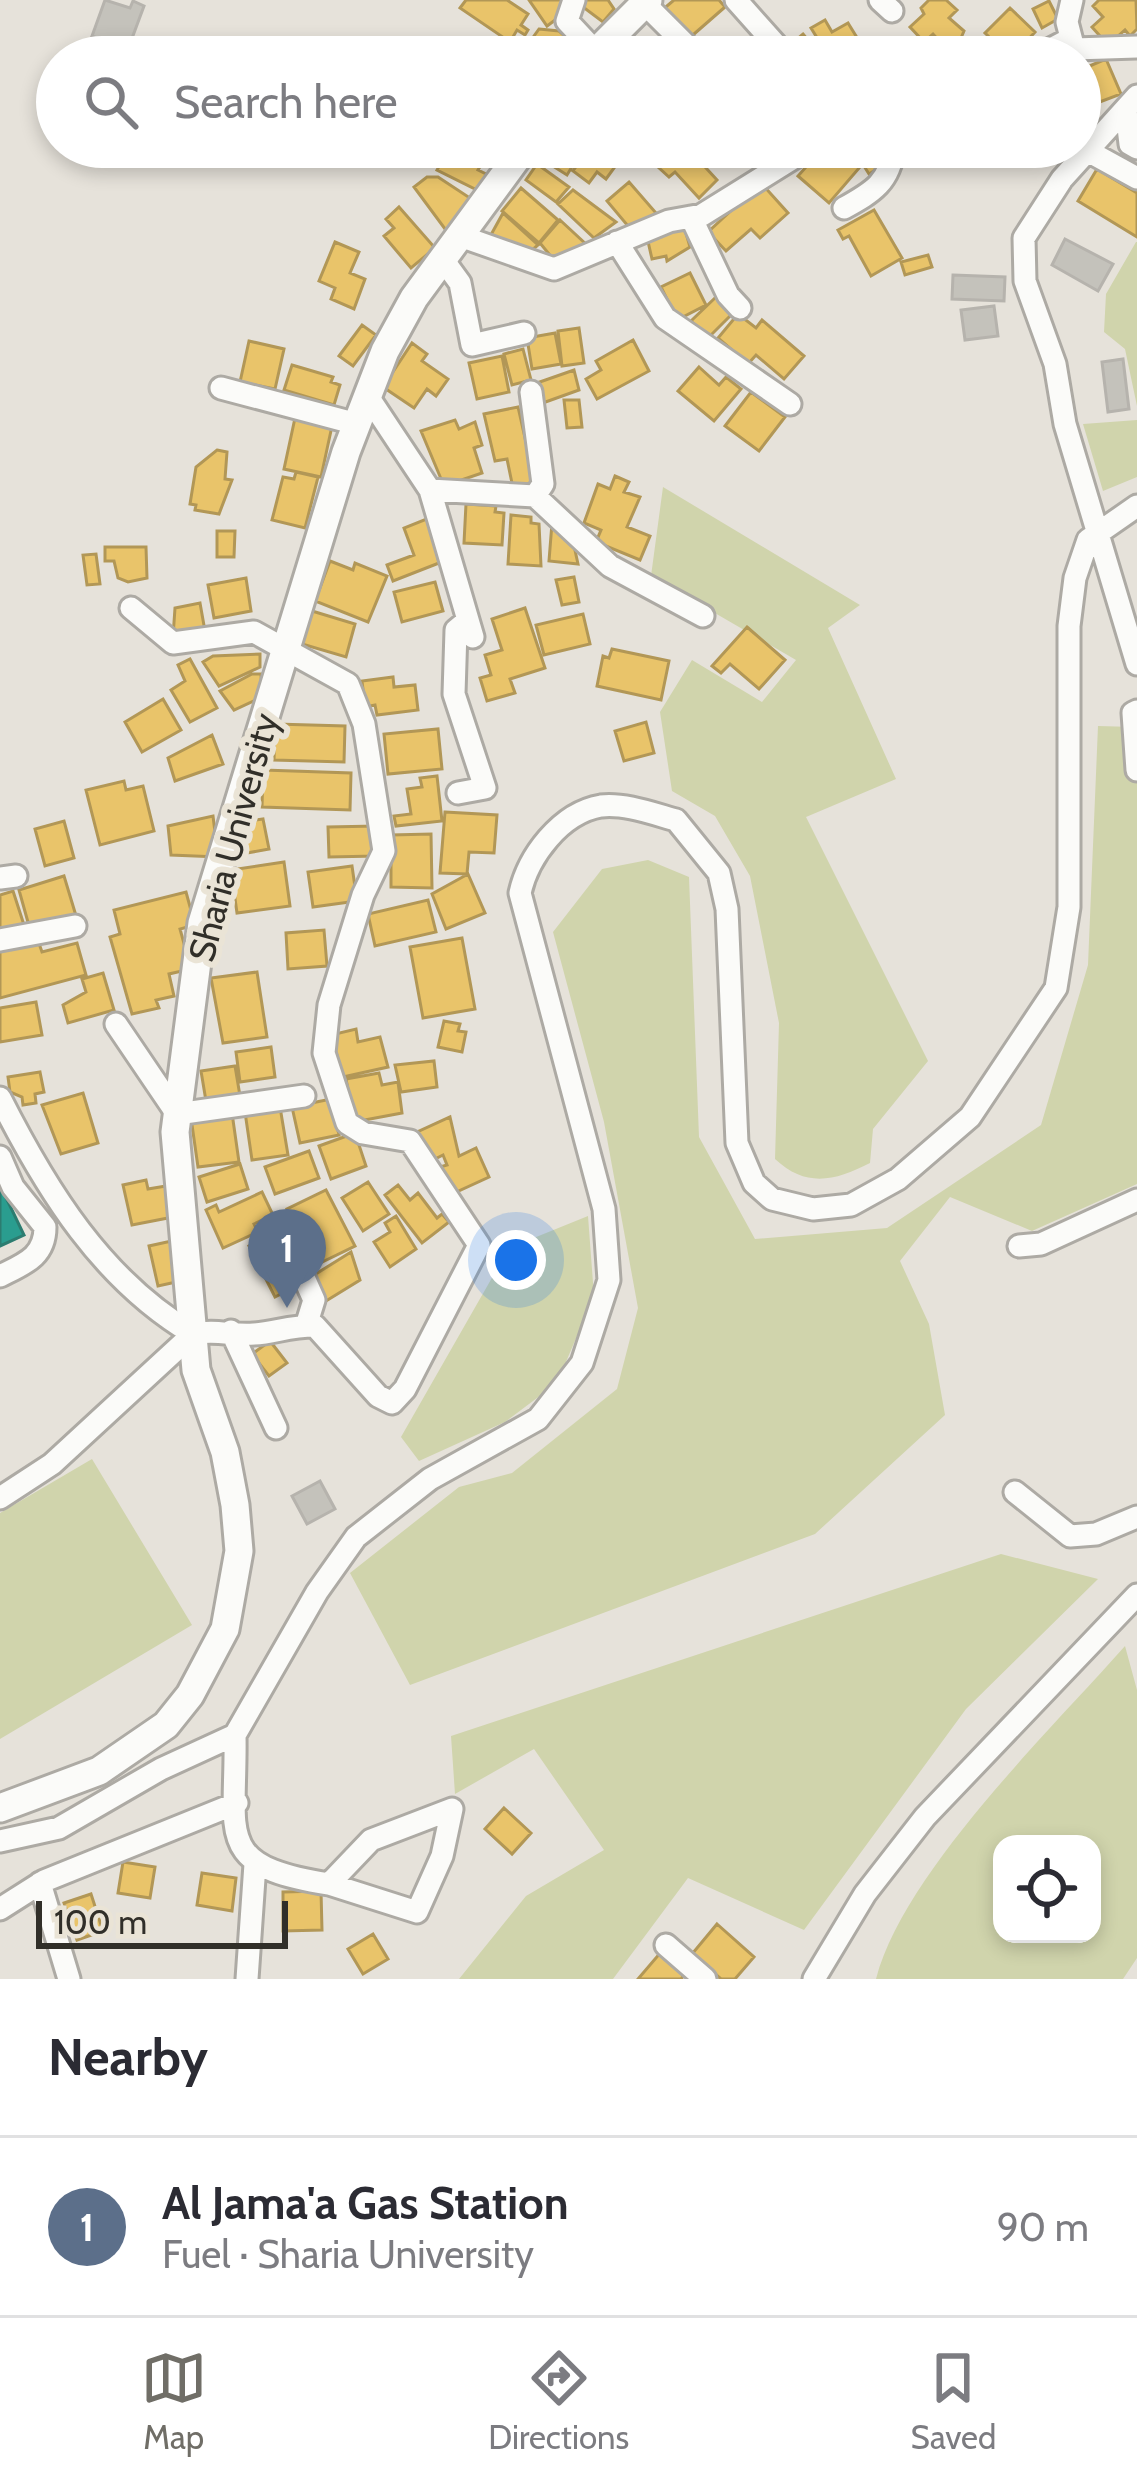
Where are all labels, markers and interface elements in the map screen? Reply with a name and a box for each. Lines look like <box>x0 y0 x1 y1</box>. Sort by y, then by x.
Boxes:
search box <box>36 36 1101 168</box>
icon: search <box>78 69 144 135</box>
text: Search here <box>174 75 398 129</box>
street label: Sharia University <box>179 708 287 966</box>
pin: 1 <box>248 1209 326 1308</box>
your location <box>486 1230 546 1290</box>
map controls <box>993 1835 1101 1943</box>
button: locate <box>993 1835 1101 1943</box>
scale bar <box>36 1895 288 1948</box>
text: 100 m <box>54 1902 147 1942</box>
text: Nearby <box>48 2026 208 2088</box>
text: Al Jama'a Gas Station <box>162 2176 569 2230</box>
text: 1 <box>80 2203 94 2251</box>
text: 90 m <box>997 2203 1089 2251</box>
text: Fuel · Sharia University <box>162 2230 534 2278</box>
tab: Map <box>141 2345 207 2457</box>
tab: Directions <box>488 2345 629 2457</box>
tab: Saved <box>911 2345 996 2457</box>

